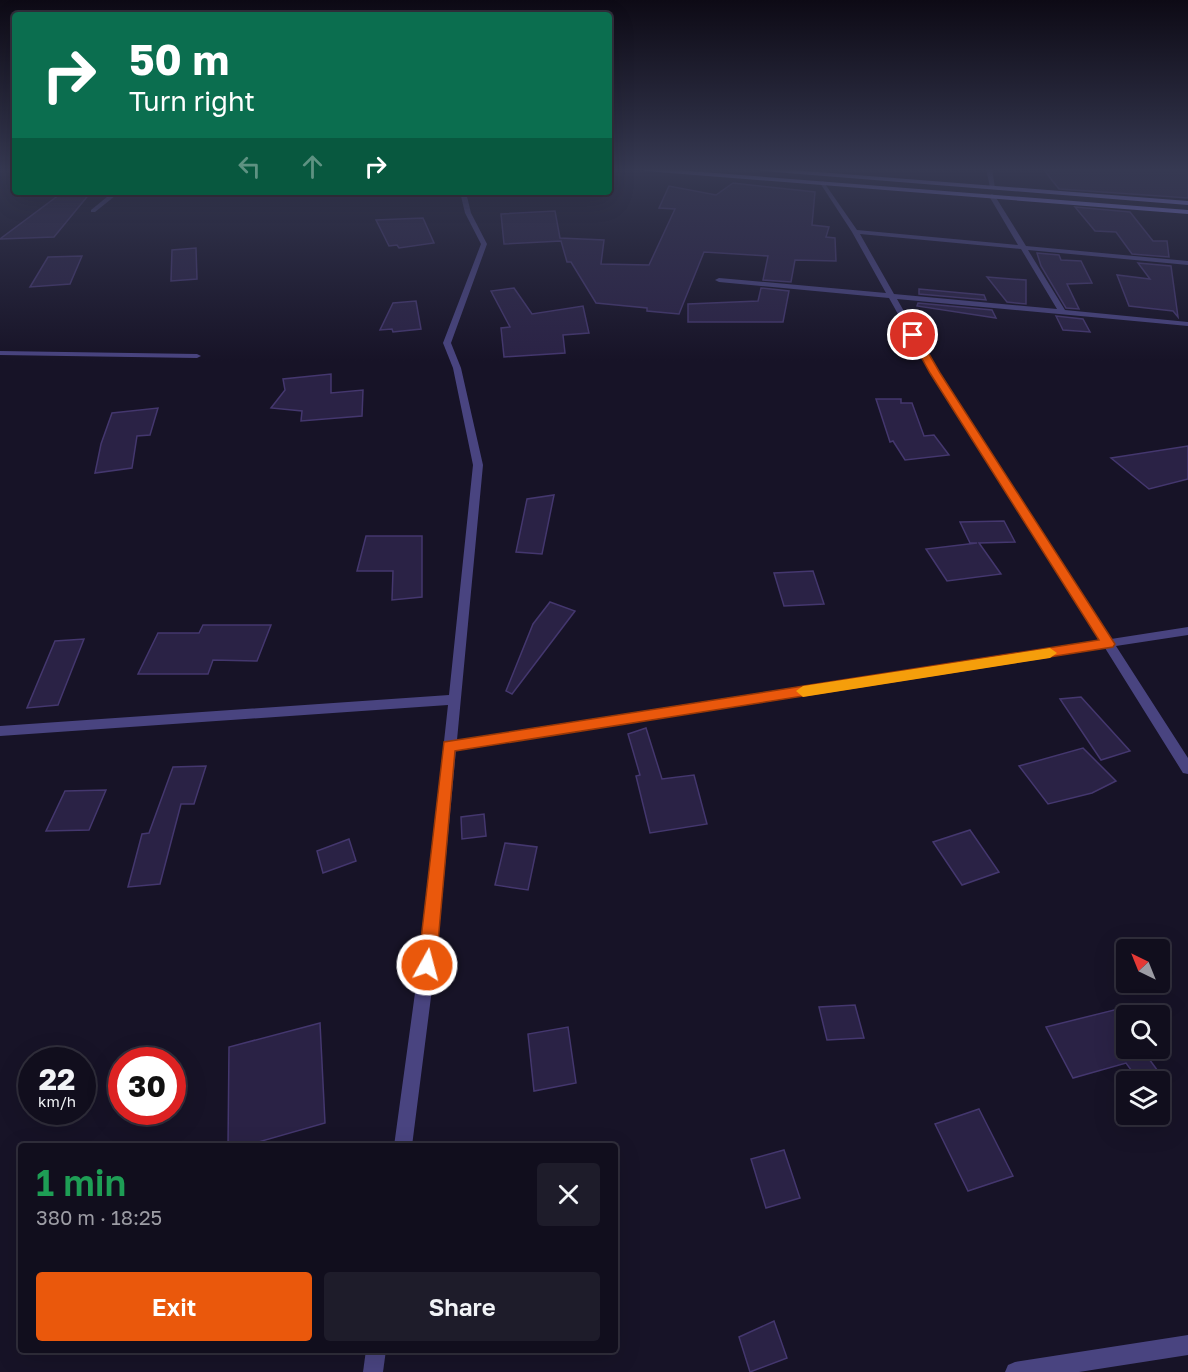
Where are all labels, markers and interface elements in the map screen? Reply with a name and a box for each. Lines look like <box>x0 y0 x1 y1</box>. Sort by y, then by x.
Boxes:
text: 50 m <box>129 34 229 84</box>
icon: right <box>30 36 108 114</box>
text: Turn right <box>129 85 255 117</box>
icon: left <box>233 150 266 183</box>
icon: ahead <box>296 150 329 183</box>
icon: right <box>359 150 392 183</box>
pin <box>887 309 938 360</box>
icon: arrive <box>896 318 929 351</box>
position arrow <box>395 933 459 997</box>
north arrow <box>1116 939 1170 993</box>
map controls <box>1116 939 1170 1125</box>
button: search <box>1116 1005 1170 1059</box>
speed limit sign: 30 <box>108 1047 186 1125</box>
text: 22 <box>39 1061 75 1097</box>
button: layers <box>1116 1071 1170 1125</box>
text: km/h <box>38 1092 76 1110</box>
text: 1 min <box>36 1161 126 1204</box>
button: close <box>537 1163 600 1226</box>
text: 380 m · 18:25 <box>36 1205 162 1229</box>
button: Exit <box>36 1272 312 1341</box>
button: Share <box>324 1272 600 1341</box>

